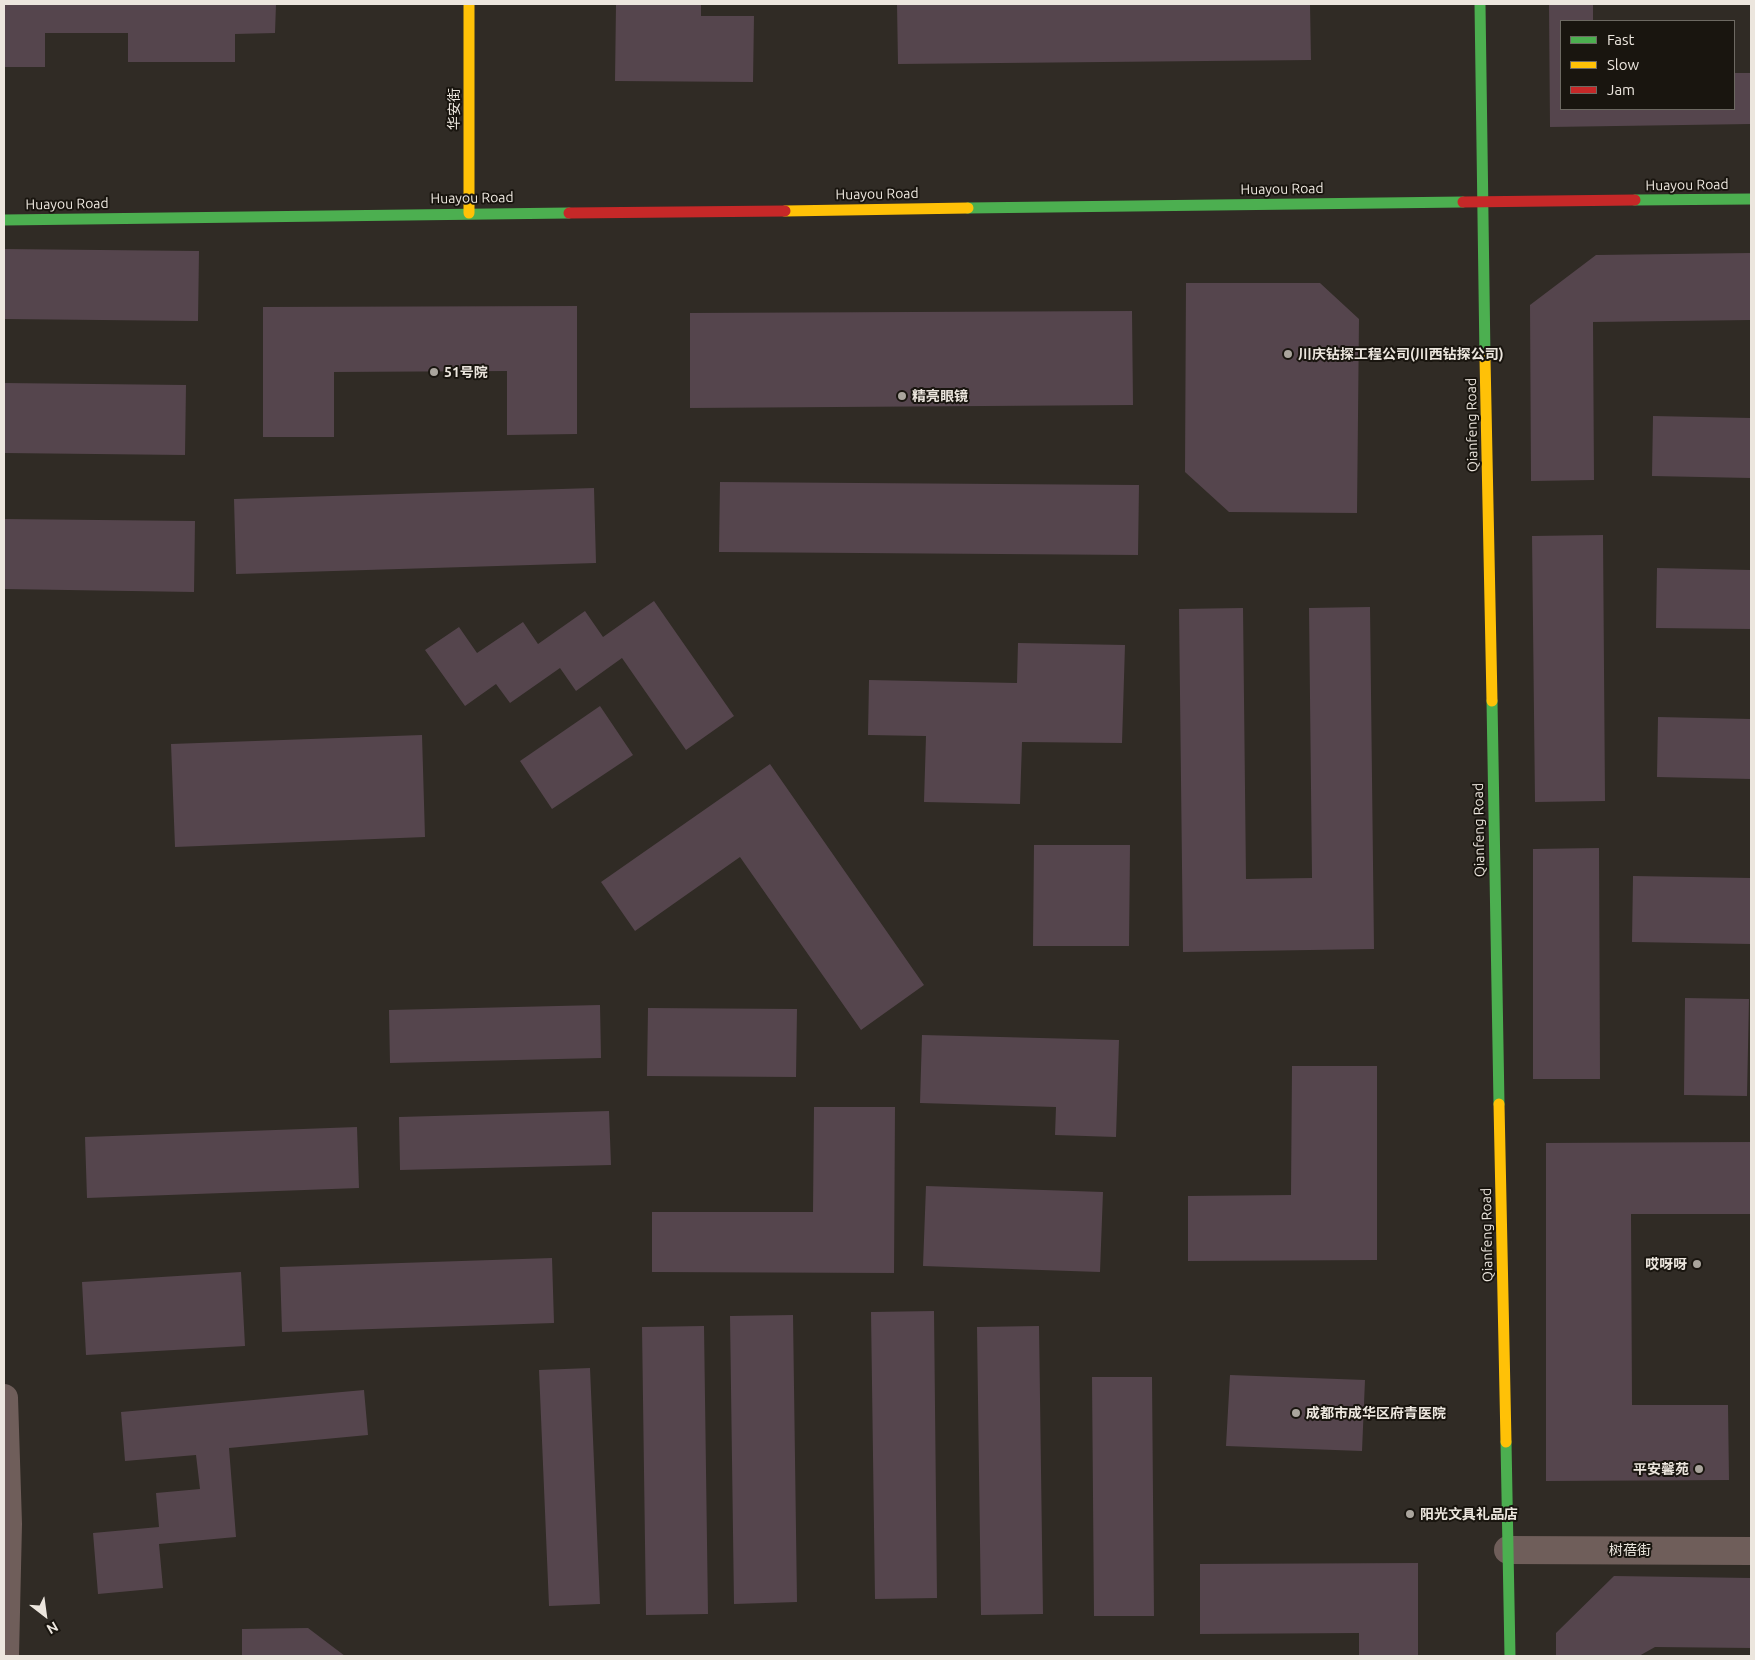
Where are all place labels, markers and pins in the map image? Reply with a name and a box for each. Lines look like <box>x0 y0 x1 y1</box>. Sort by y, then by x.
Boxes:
place label: 川庆钻探工程公司(川西钻探公司) <box>1298 346 1504 362</box>
marker: 川庆钻探工程公司(川西钻探公司) <box>1282 348 1294 360</box>
place label: 51号院 <box>444 364 488 380</box>
marker: 51号院 <box>428 366 440 378</box>
place label: 精亮眼镜 <box>912 388 968 404</box>
marker: 精亮眼镜 <box>896 390 908 402</box>
place label: 哎呀呀 <box>1645 1256 1687 1272</box>
marker: 哎呀呀 <box>1691 1258 1703 1270</box>
place label: 成都市成华区府青医院 <box>1306 1405 1446 1421</box>
marker: 成都市成华区府青医院 <box>1290 1407 1302 1419</box>
place label: 平安馨苑 <box>1633 1461 1689 1477</box>
marker: 平安馨苑 <box>1693 1463 1705 1475</box>
place label: 阳光文具礼品店 <box>1420 1506 1518 1522</box>
marker: 阳光文具礼品店 <box>1404 1508 1416 1520</box>

